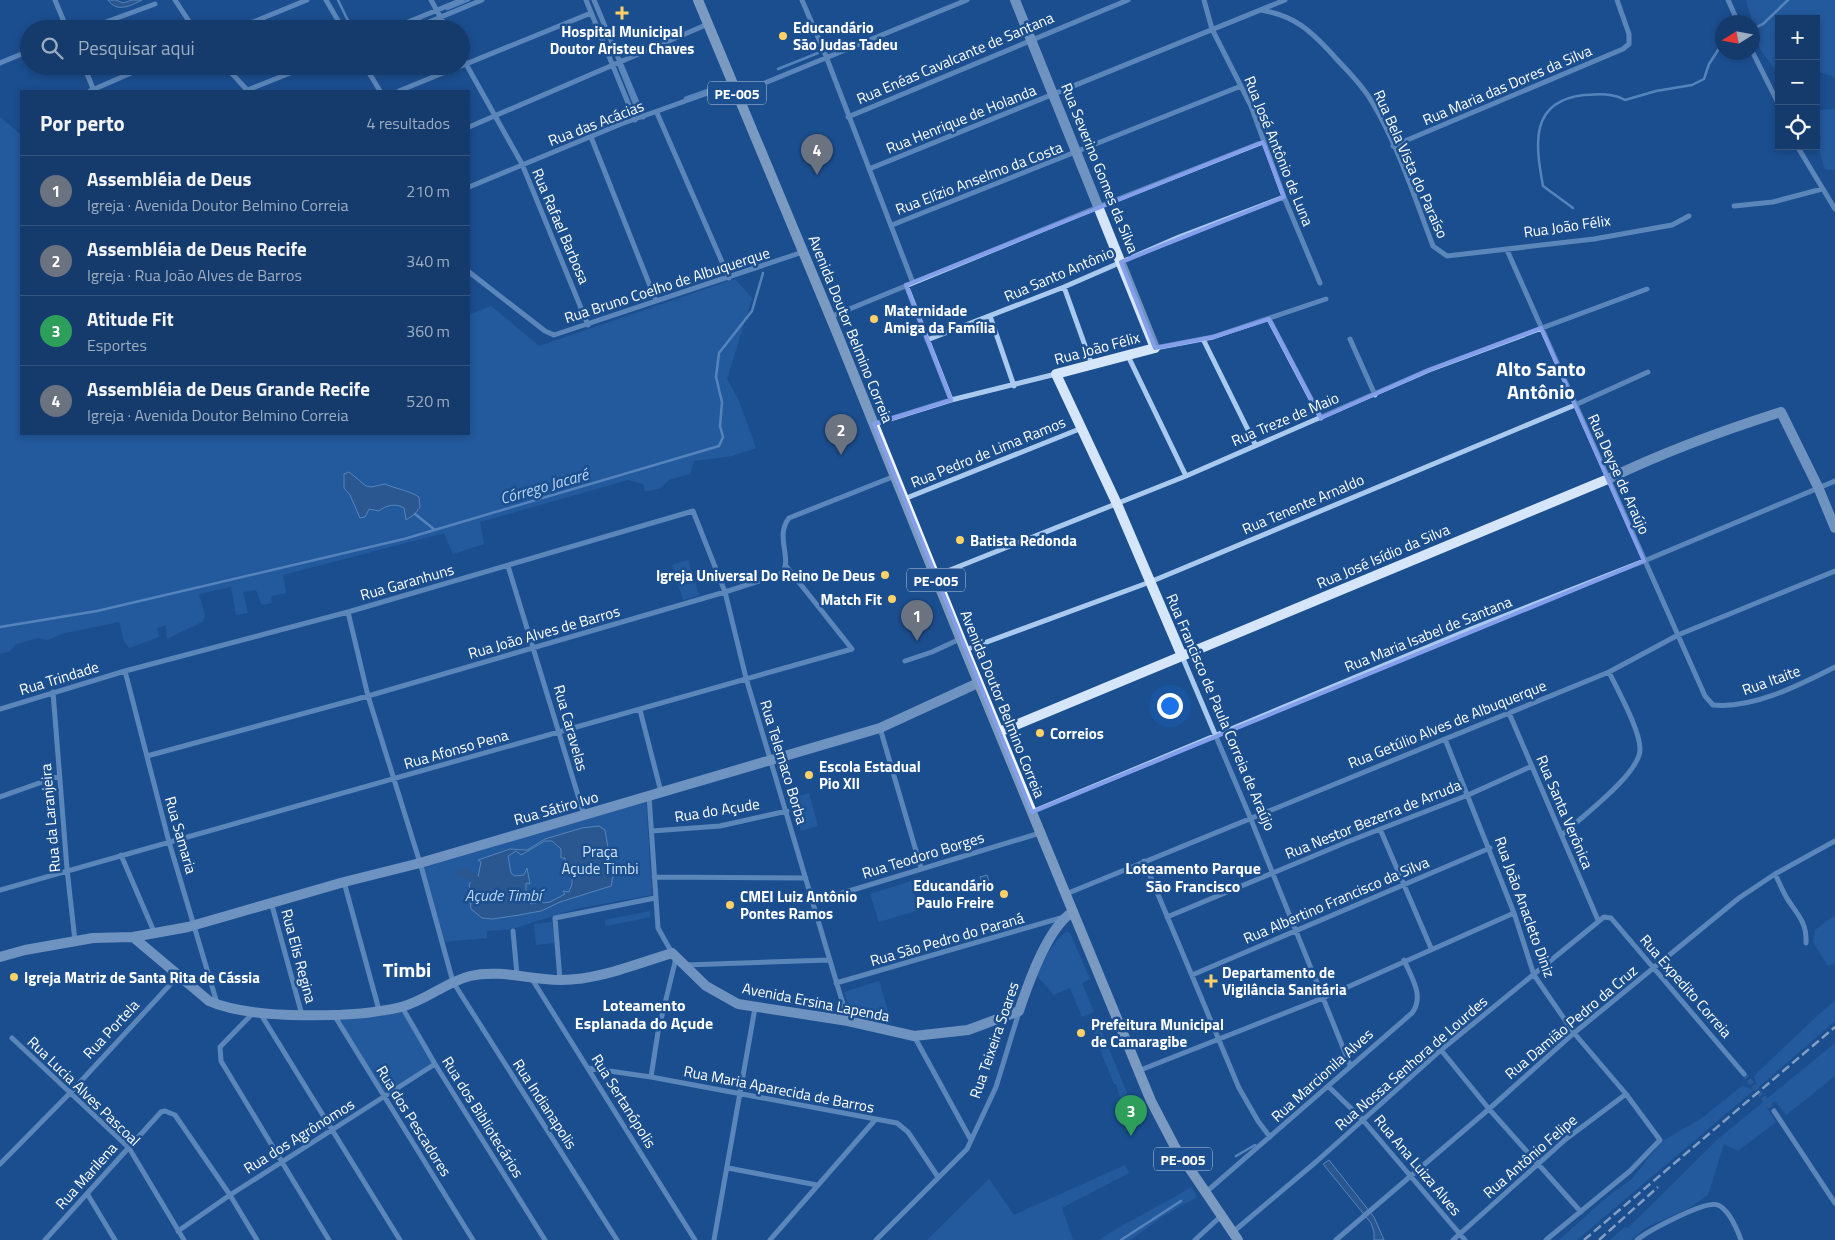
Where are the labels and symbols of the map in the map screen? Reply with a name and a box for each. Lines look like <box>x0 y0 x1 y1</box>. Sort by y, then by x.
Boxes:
marker: Hospital Municipal Doutor Aristeu Chaves <box>615 6 629 20</box>
street label: Rua Enéas Cavalcante de Santana <box>853 6 1058 110</box>
north arrow <box>1715 15 1760 60</box>
place label: Educandário São Judas Tadeu <box>793 16 898 56</box>
place label: Hospital Municipal Doutor Aristeu Chaves <box>550 20 694 60</box>
marker: Educandário São Judas Tadeu <box>777 30 789 42</box>
street label: Rua Maria das Dores da Silva <box>1419 39 1596 131</box>
street label: Rua José Antônio de Luna <box>1238 72 1320 230</box>
street label: Rua Henrique de Holanda <box>882 78 1040 160</box>
street label: Rua Severino Gomes da Silva <box>1055 79 1145 257</box>
road number: PE-005 <box>708 82 766 105</box>
street label: Rua Bela Vista do Paraíso <box>1368 86 1454 242</box>
street label: Rua das Acácias <box>545 94 647 152</box>
pin: 4 <box>801 134 833 175</box>
street label: Rua Elízio Anselmo da Costa <box>892 135 1066 221</box>
street label: Rua Rafael Barbosa <box>526 165 596 288</box>
street label: Rua João Félix <box>1522 208 1612 243</box>
street label: Avenida Doutor Belmino Correia <box>803 232 899 427</box>
street label: Rua Santo Antônio <box>1000 240 1118 308</box>
street label: Rua Bruno Coelho de Albuquerque <box>561 241 773 329</box>
place label: Maternidade Amiga da Família <box>884 299 996 339</box>
marker: Maternidade Amiga da Família <box>868 313 880 325</box>
street label: Rua João Félix <box>1052 325 1142 370</box>
district label: Alto Santo Antônio <box>1496 353 1586 407</box>
street label: Rua Treze de Maio <box>1228 386 1342 452</box>
street label: Rua Pedro de Lima Ramos <box>907 410 1069 494</box>
street label: Rua Deyse de Araújo <box>1582 410 1656 538</box>
pin: 2 <box>825 414 857 455</box>
water label: Córrego Jacaré <box>497 462 592 510</box>
street label: Rua Tenente Arnaldo <box>1238 468 1368 540</box>
street label: Rua José Isídio da Silva <box>1313 517 1454 594</box>
place label: Batista Redonda <box>970 529 1077 552</box>
marker: Batista Redonda <box>954 534 966 546</box>
street label: Rua Garanhuns <box>357 558 457 606</box>
place label: Igreja Universal Do Reino De Deus <box>656 564 875 587</box>
road number: PE-005 <box>907 568 965 592</box>
marker: Igreja Universal Do Reino De Deus <box>879 569 891 581</box>
place label: Match Fit <box>820 588 883 611</box>
street label: Rua Francisco de Paula Correia de Araújo <box>1160 590 1282 834</box>
street label: Rua Maria Isabel de Santana <box>1341 590 1516 678</box>
marker: Match Fit <box>886 593 898 605</box>
street label: Rua João Alves de Barros <box>465 599 623 665</box>
pin: 1 <box>901 600 933 641</box>
street label: Avenida Doutor Belmino Correia <box>955 607 1051 802</box>
street label: Rua Trindade <box>16 655 102 701</box>
street label: Rua Itaite <box>1739 659 1803 701</box>
street label: Rua Getúlio Alves de Albuquerque <box>1344 674 1550 774</box>
street label: Rua Caravelas <box>548 682 594 774</box>
your location <box>1157 693 1183 719</box>
street label: Rua Telemaco Borba <box>754 697 814 827</box>
place label: Correios <box>1050 722 1104 745</box>
street label: Rua Afonso Pena <box>401 723 511 775</box>
marker: Correios <box>1034 727 1046 739</box>
street label: Rua Santa Verônica <box>1531 751 1600 873</box>
place label: Escola Estadual Pio XII <box>819 755 921 795</box>
street label: Rua da Laranjeira <box>34 762 66 873</box>
marker: Escola Estadual Pio XII <box>803 769 815 781</box>
street label: Rua Nestor Bezerra de Arruda <box>1281 773 1465 865</box>
street label: Rua Sátiro Ivo <box>511 785 601 831</box>
street label: Rua do Açude <box>673 792 761 828</box>
street label: Rua Samaria <box>159 794 203 877</box>
street label: Rua Teodoro Borges <box>859 825 987 885</box>
street label: Rua João Anacleto Diniz <box>1489 833 1561 981</box>
park label: Praça Açude Timbi <box>561 840 639 880</box>
street label: Rua Albertino Francisco da Silva <box>1239 850 1433 950</box>
district label: Loteamento Parque São Francisco <box>1125 856 1261 898</box>
place label: Educandário Paulo Freire <box>913 874 994 914</box>
water label: Açude Timbí <box>465 883 545 907</box>
place label: CMEI Luiz Antônio Pontes Ramos <box>740 885 857 925</box>
marker: Educandário Paulo Freire <box>998 888 1010 900</box>
marker: CMEI Luiz Antônio Pontes Ramos <box>724 899 736 911</box>
street label: Rua Elis Regina <box>275 906 323 1006</box>
street label: Rua São Pedro do Paraná <box>867 906 1027 972</box>
street label: Rua Expedito Correia <box>1634 929 1738 1043</box>
district label: Timbi <box>383 954 431 985</box>
street label: Rua Damião Pedro da Cruz <box>1500 959 1643 1085</box>
place label: Departamento de Vigilância Sanitária <box>1222 961 1347 1001</box>
place label: Igreja Matriz de Santa Rita de Cássia <box>24 966 260 989</box>
marker: Igreja Matriz de Santa Rita de Cássia <box>8 971 20 983</box>
marker: Departamento de Vigilância Sanitária <box>1204 974 1218 988</box>
street label: Avenida Ersina Lapenda <box>740 976 892 1028</box>
street label: Rua Teixeira Soares <box>963 979 1025 1101</box>
street label: Rua Nossa Senhora de Lourdes <box>1330 990 1492 1136</box>
district label: Loteamento Esplanada do Açude <box>575 993 713 1035</box>
street label: Rua Portela <box>77 994 145 1064</box>
place label: Prefeitura Municipal de Camaragibe <box>1091 1013 1224 1053</box>
street label: Rua Marcionila Alves <box>1266 1023 1378 1127</box>
marker: Prefeitura Municipal de Camaragibe <box>1075 1027 1087 1039</box>
street label: Rua Lucia Alves Pascoal <box>22 1031 146 1151</box>
street label: Rua Sertanópolis <box>586 1049 662 1153</box>
street label: Rua dos Bibliotecários <box>436 1052 530 1182</box>
street label: Rua Indianapolis <box>507 1054 583 1154</box>
street label: Rua Maria Aparecida de Barros <box>682 1059 876 1119</box>
street label: Rua dos Pescadores <box>371 1061 457 1181</box>
street label: Rua dos Agrônomos <box>239 1093 359 1179</box>
pin: 3 <box>1115 1095 1147 1136</box>
street label: Rua Ana Luiza Alves <box>1369 1109 1467 1221</box>
street label: Rua Antônio Felipe <box>1478 1109 1582 1203</box>
street label: Rua Marilena <box>50 1137 123 1215</box>
road number: PE-005 <box>1154 1148 1212 1170</box>

